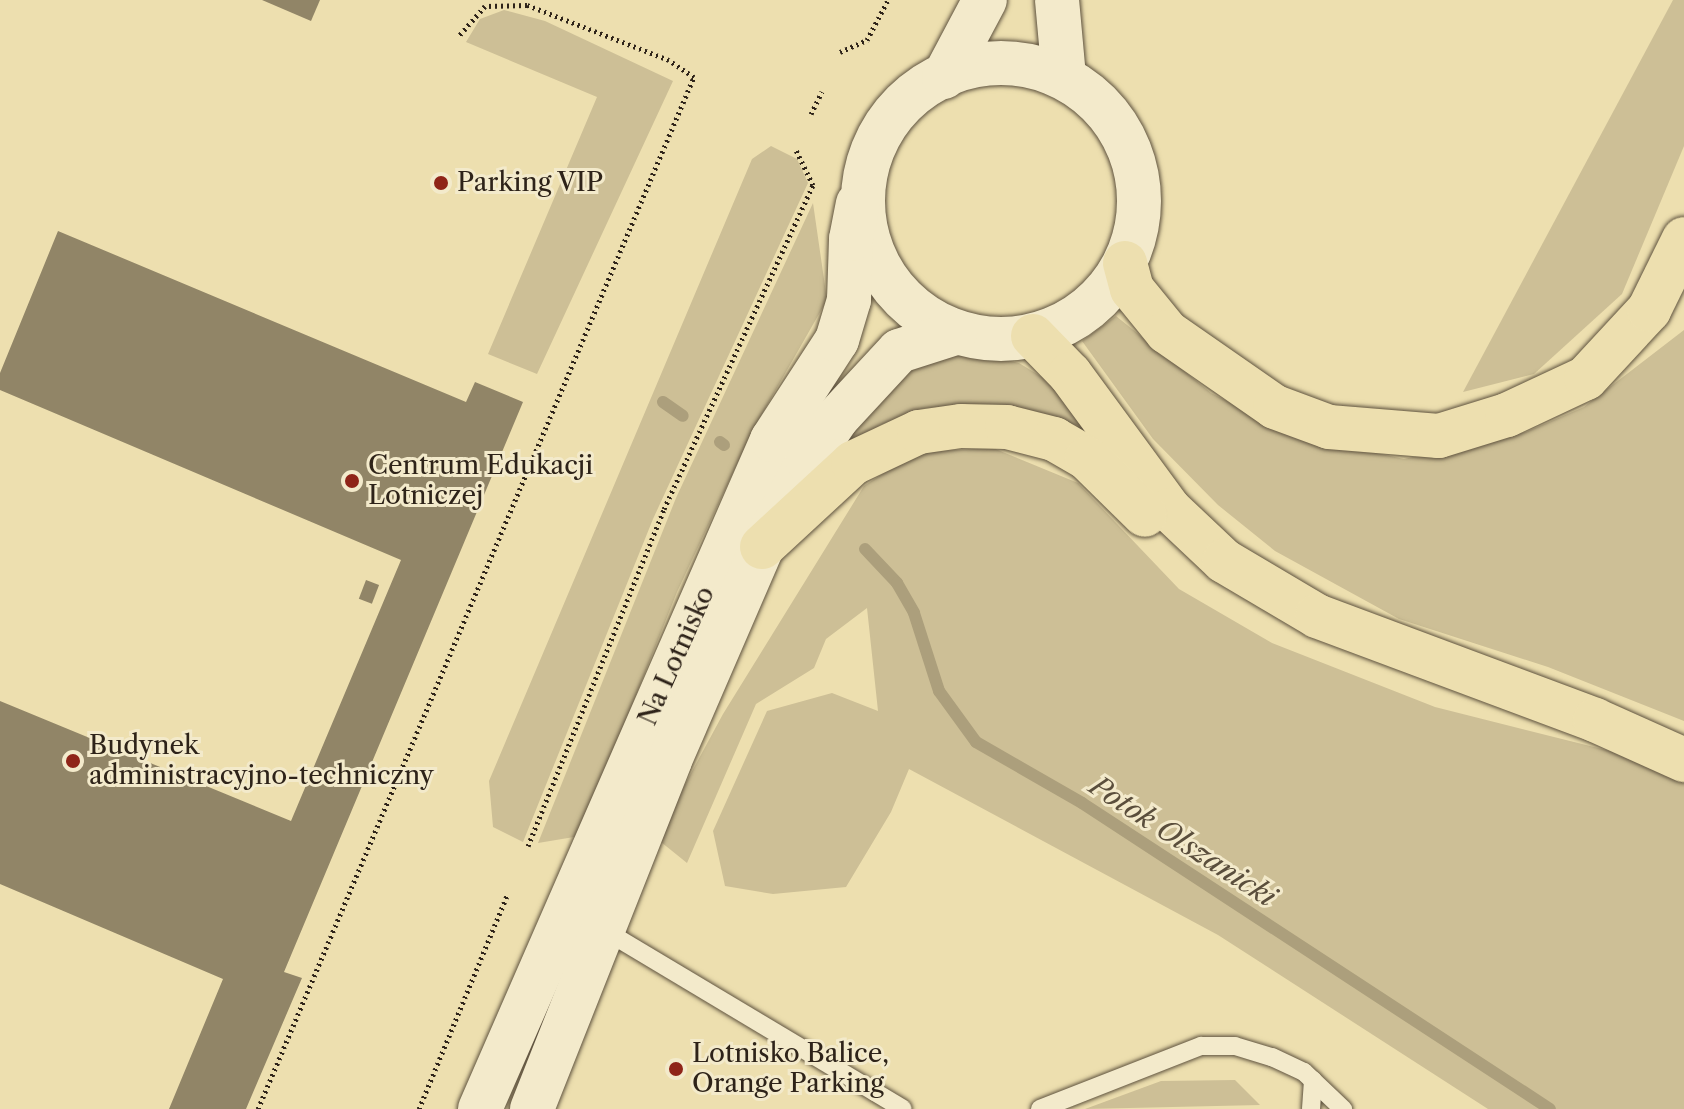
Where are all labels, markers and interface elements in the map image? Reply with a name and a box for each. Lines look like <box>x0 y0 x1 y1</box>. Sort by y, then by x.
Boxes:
place label: Parking VIP <box>457 167 604 199</box>
marker: Parking VIP <box>432 174 450 192</box>
place label: Centrum Edukacji Lotniczej <box>368 450 593 512</box>
marker: Centrum Edukacji Lotniczej <box>343 472 361 490</box>
street label: Na Lotnisko <box>632 582 722 730</box>
place label: Budynek administracyjno-techniczny <box>89 730 434 792</box>
marker: Budynek administracyjno-techniczny <box>64 752 82 770</box>
water label: Potok Olszanicki <box>1084 768 1282 914</box>
place label: Lotnisko Balice, Orange Parking <box>692 1038 889 1100</box>
marker: Lotnisko Balice, Orange Parking <box>667 1060 685 1078</box>

